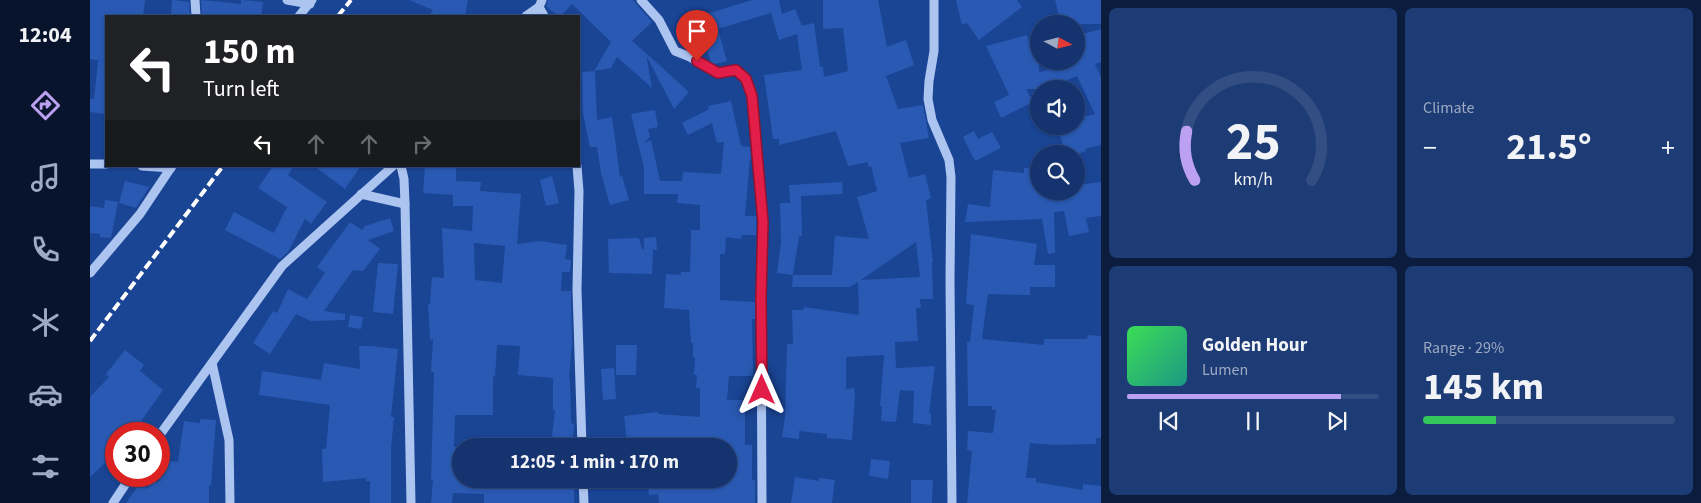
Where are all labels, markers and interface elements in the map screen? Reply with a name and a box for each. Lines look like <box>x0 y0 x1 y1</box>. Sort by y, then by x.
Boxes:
pin <box>676 10 718 61</box>
north arrow <box>1030 15 1085 70</box>
map controls <box>1030 15 1085 200</box>
icon: arrive <box>683 17 711 45</box>
text: 12:04 <box>18 19 72 51</box>
text: 150 m <box>203 27 295 77</box>
icon: left <box>120 35 185 100</box>
text: Turn left <box>203 73 279 105</box>
button: sound <box>1030 80 1085 135</box>
icon: directions <box>28 88 63 123</box>
text: Climate <box>1423 97 1474 119</box>
text: 25 <box>1226 106 1280 180</box>
text: 21.5° <box>1506 120 1592 174</box>
text: − <box>1423 128 1437 168</box>
text: + <box>1661 128 1675 168</box>
icon: left <box>249 130 277 158</box>
icon: ahead <box>302 130 330 158</box>
icon: ahead <box>355 130 383 158</box>
icon: right <box>408 130 436 158</box>
button: search <box>1030 145 1085 200</box>
icon: music <box>28 160 63 195</box>
text: km/h <box>1233 167 1273 192</box>
icon: phone <box>28 232 63 267</box>
icon: climate <box>28 305 63 340</box>
text: Golden Hour <box>1202 332 1307 359</box>
text: Range · 29% <box>1423 337 1504 359</box>
text: Lumen <box>1202 359 1248 381</box>
text: 145 km <box>1423 360 1544 414</box>
position arrow <box>735 363 787 415</box>
icon: car <box>28 377 63 412</box>
icon: previous <box>1155 407 1183 435</box>
icon: pause <box>1239 407 1267 435</box>
icon: next <box>1323 407 1351 435</box>
speed limit sign: 30 <box>105 422 170 487</box>
icon: filters <box>28 449 63 484</box>
text: 12:05 · 1 min · 170 m <box>510 449 679 476</box>

